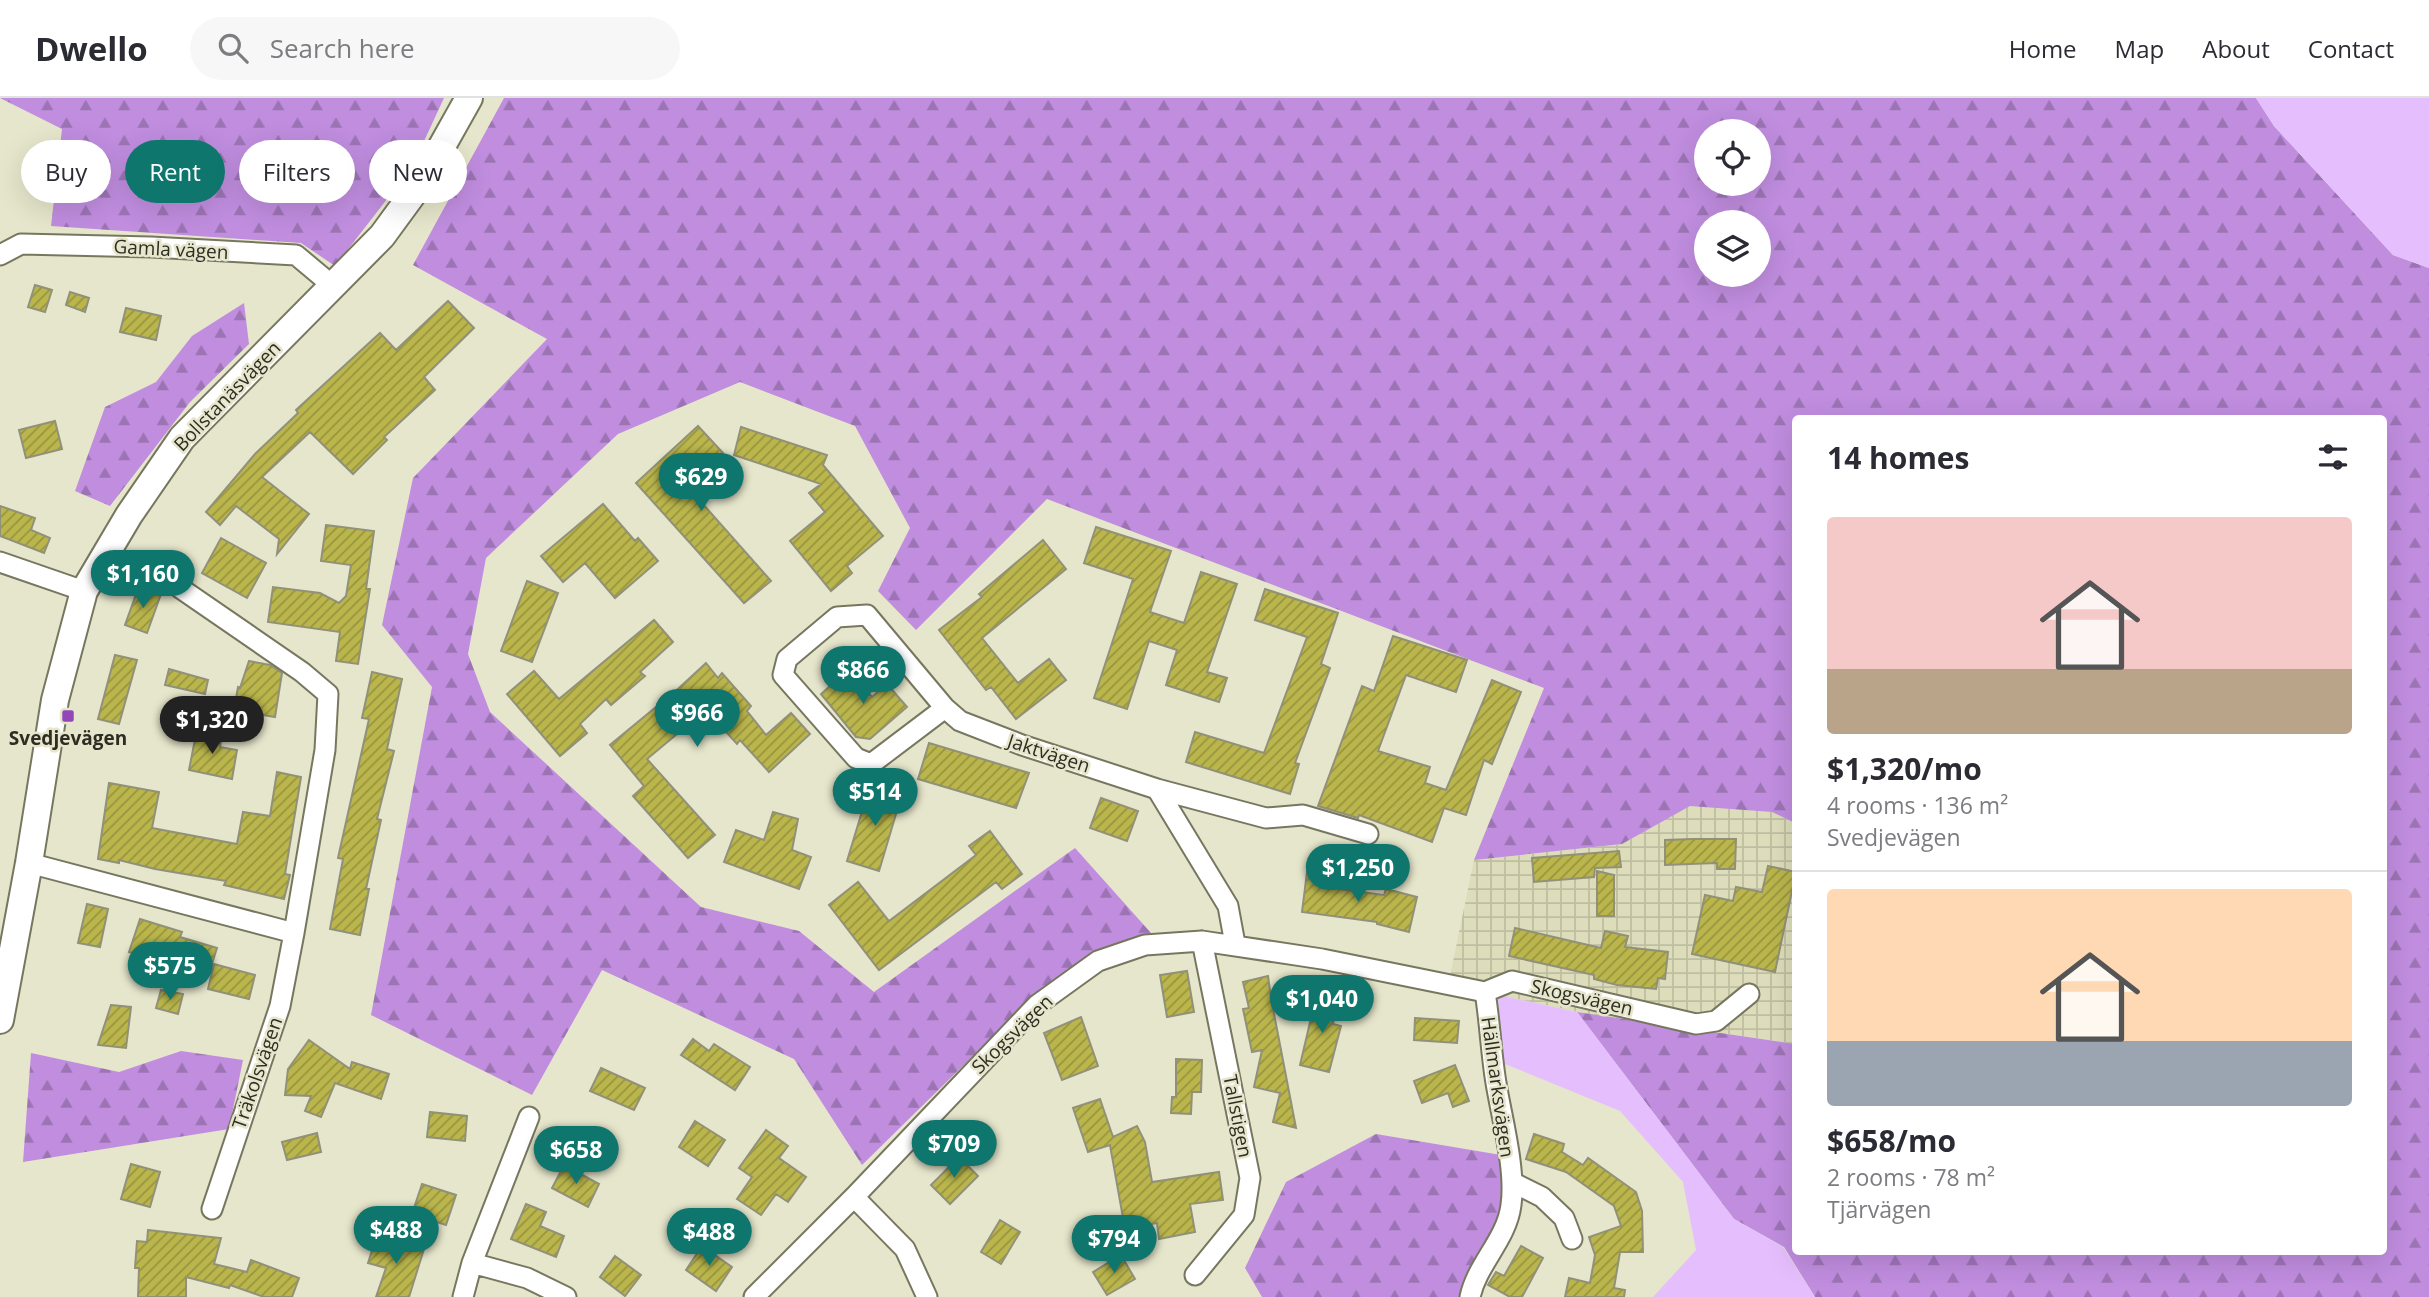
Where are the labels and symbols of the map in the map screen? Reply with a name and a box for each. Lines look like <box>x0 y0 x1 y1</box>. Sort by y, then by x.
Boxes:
street label: Gamla vägen <box>113 233 229 265</box>
street label: Bollstanäsvägen <box>168 335 286 457</box>
pin: $629 <box>660 454 742 513</box>
pin: $1,160 <box>86 550 200 610</box>
pin: $866 <box>822 646 904 706</box>
pin: $966 <box>656 690 738 749</box>
pin: $1,320 <box>155 696 269 756</box>
marker: Svedjevägen <box>60 708 76 724</box>
place label: Svedjevägen <box>9 725 127 751</box>
street label: Jaktvägen <box>1003 727 1093 779</box>
pin: $514 <box>834 768 916 828</box>
pin: $1,250 <box>1301 844 1415 904</box>
pin: $575 <box>129 942 211 1002</box>
street label: Skogsvägen <box>1528 973 1636 1021</box>
pin: $1,040 <box>1265 976 1379 1035</box>
street label: Skogsvägen <box>966 989 1058 1079</box>
street label: Träkolsvägen <box>226 1014 288 1132</box>
street label: Hällmarksvägen <box>1475 1015 1521 1159</box>
street label: Tallstigen <box>1217 1072 1259 1160</box>
pin: $709 <box>913 1121 995 1180</box>
pin: $658 <box>535 1126 617 1186</box>
pin: $488 <box>355 1206 437 1266</box>
pin: $488 <box>668 1208 750 1268</box>
pin: $794 <box>1073 1216 1155 1275</box>

